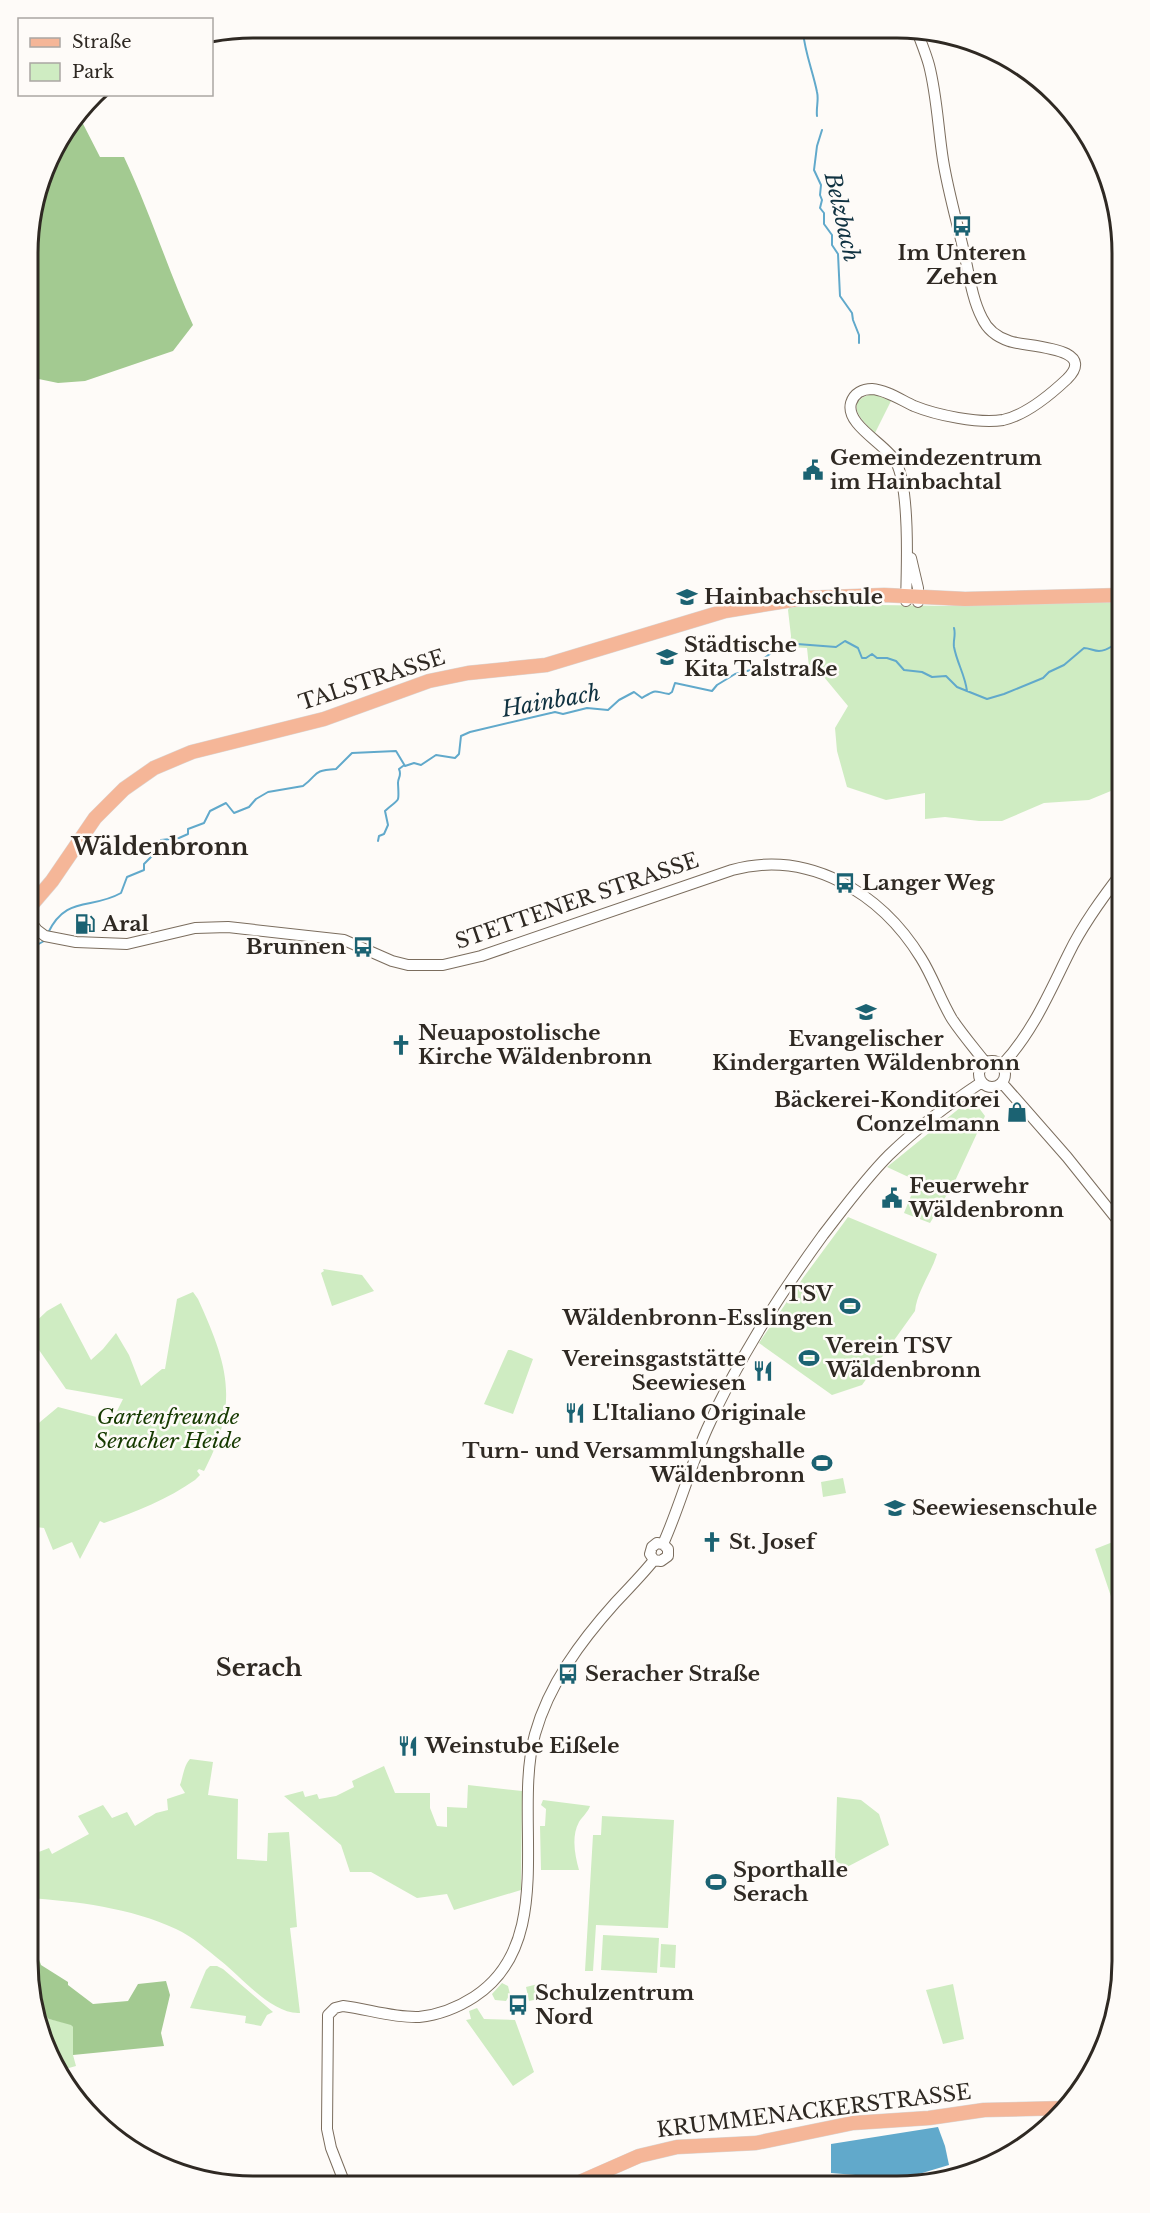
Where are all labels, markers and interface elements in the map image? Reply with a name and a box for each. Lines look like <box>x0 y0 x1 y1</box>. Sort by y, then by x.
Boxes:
legend <box>18 18 213 96</box>
text: Straße <box>72 31 132 53</box>
text: Park <box>72 61 114 83</box>
water label: Belzbach <box>818 169 865 264</box>
bus stop icon: Im Unteren Zehen <box>950 214 974 238</box>
place label: Im Unteren Zehen <box>897 240 1027 290</box>
place label: Gemeindezentrum im Hainbachtal <box>830 445 1042 495</box>
public building icon: Gemeindezentrum im Hainbachtal <box>801 458 825 482</box>
place label: Hainbachschule <box>704 584 883 610</box>
school or university icon: Hainbachschule <box>675 585 699 609</box>
place label: Städtische Kita Talstraße <box>684 632 838 682</box>
street label: TALSTRASSE <box>296 644 448 716</box>
school or university icon: Städtische Kita Talstraße <box>655 645 679 669</box>
water label: Hainbach <box>499 679 602 723</box>
district label: Wäldenbronn <box>70 832 249 861</box>
street label: STETTENER STRASSE <box>452 847 702 955</box>
place label: Langer Weg <box>862 870 995 896</box>
bus stop icon: Langer Weg <box>833 871 857 895</box>
place label: Aral <box>101 911 150 937</box>
fuel station icon: Aral <box>73 912 97 936</box>
place label: Brunnen <box>246 934 346 960</box>
bus stop icon: Brunnen <box>351 935 375 959</box>
school or university icon: Evangelischer Kindergarten Wäldenbronn <box>854 1000 878 1024</box>
place label: Neuapostolische Kirche Wäldenbronn <box>418 1020 652 1070</box>
place label: Evangelischer Kindergarten Wäldenbronn <box>712 1026 1020 1076</box>
church icon: Neuapostolische Kirche Wäldenbronn <box>389 1033 413 1057</box>
place label: Bäckerei-Konditorei Conzelmann <box>774 1087 1000 1137</box>
shop icon: Bäckerei-Konditorei Conzelmann <box>1005 1100 1029 1124</box>
place label: Feuerwehr Wäldenbronn <box>908 1173 1064 1223</box>
public building icon: Feuerwehr Wäldenbronn <box>880 1186 904 1210</box>
place label: TSV Wäldenbronn-Esslingen <box>562 1281 834 1331</box>
sports icon: TSV Wäldenbronn-Esslingen <box>838 1294 862 1318</box>
place label: Verein TSV Wäldenbronn <box>825 1333 981 1383</box>
place label: Vereinsgaststätte Seewiesen <box>561 1346 746 1396</box>
sports icon: Verein TSV Wäldenbronn <box>797 1346 821 1370</box>
restaurant icon: Vereinsgaststätte Seewiesen <box>751 1359 775 1383</box>
place label: L'Italiano Originale <box>592 1400 806 1426</box>
restaurant icon: L'Italiano Originale <box>563 1401 587 1425</box>
park label: Gartenfreunde Seracher Heide <box>95 1404 242 1454</box>
place label: Turn- und Versammlungshalle Wäldenbronn <box>462 1438 805 1488</box>
sports icon: Turn- und Versammlungshalle Wäldenbronn <box>810 1451 834 1475</box>
place label: Seewiesenschule <box>912 1495 1097 1521</box>
school or university icon: Seewiesenschule <box>883 1496 907 1520</box>
place label: St. Josef <box>729 1529 818 1555</box>
church icon: St. Josef <box>700 1530 724 1554</box>
district label: Serach <box>216 1653 302 1682</box>
place label: Seracher Straße <box>585 1661 760 1687</box>
bus stop icon: Seracher Straße <box>556 1662 580 1686</box>
place label: Weinstube Eißele <box>424 1733 620 1759</box>
restaurant icon: Weinstube Eißele <box>396 1734 420 1758</box>
place label: Sporthalle Serach <box>733 1857 848 1907</box>
sports icon: Sporthalle Serach <box>704 1870 728 1894</box>
place label: Schulzentrum Nord <box>535 1980 694 2030</box>
bus stop icon: Schulzentrum Nord <box>506 1993 530 2017</box>
street label: KRUMMENACKERSTRASSE <box>655 2079 973 2143</box>

